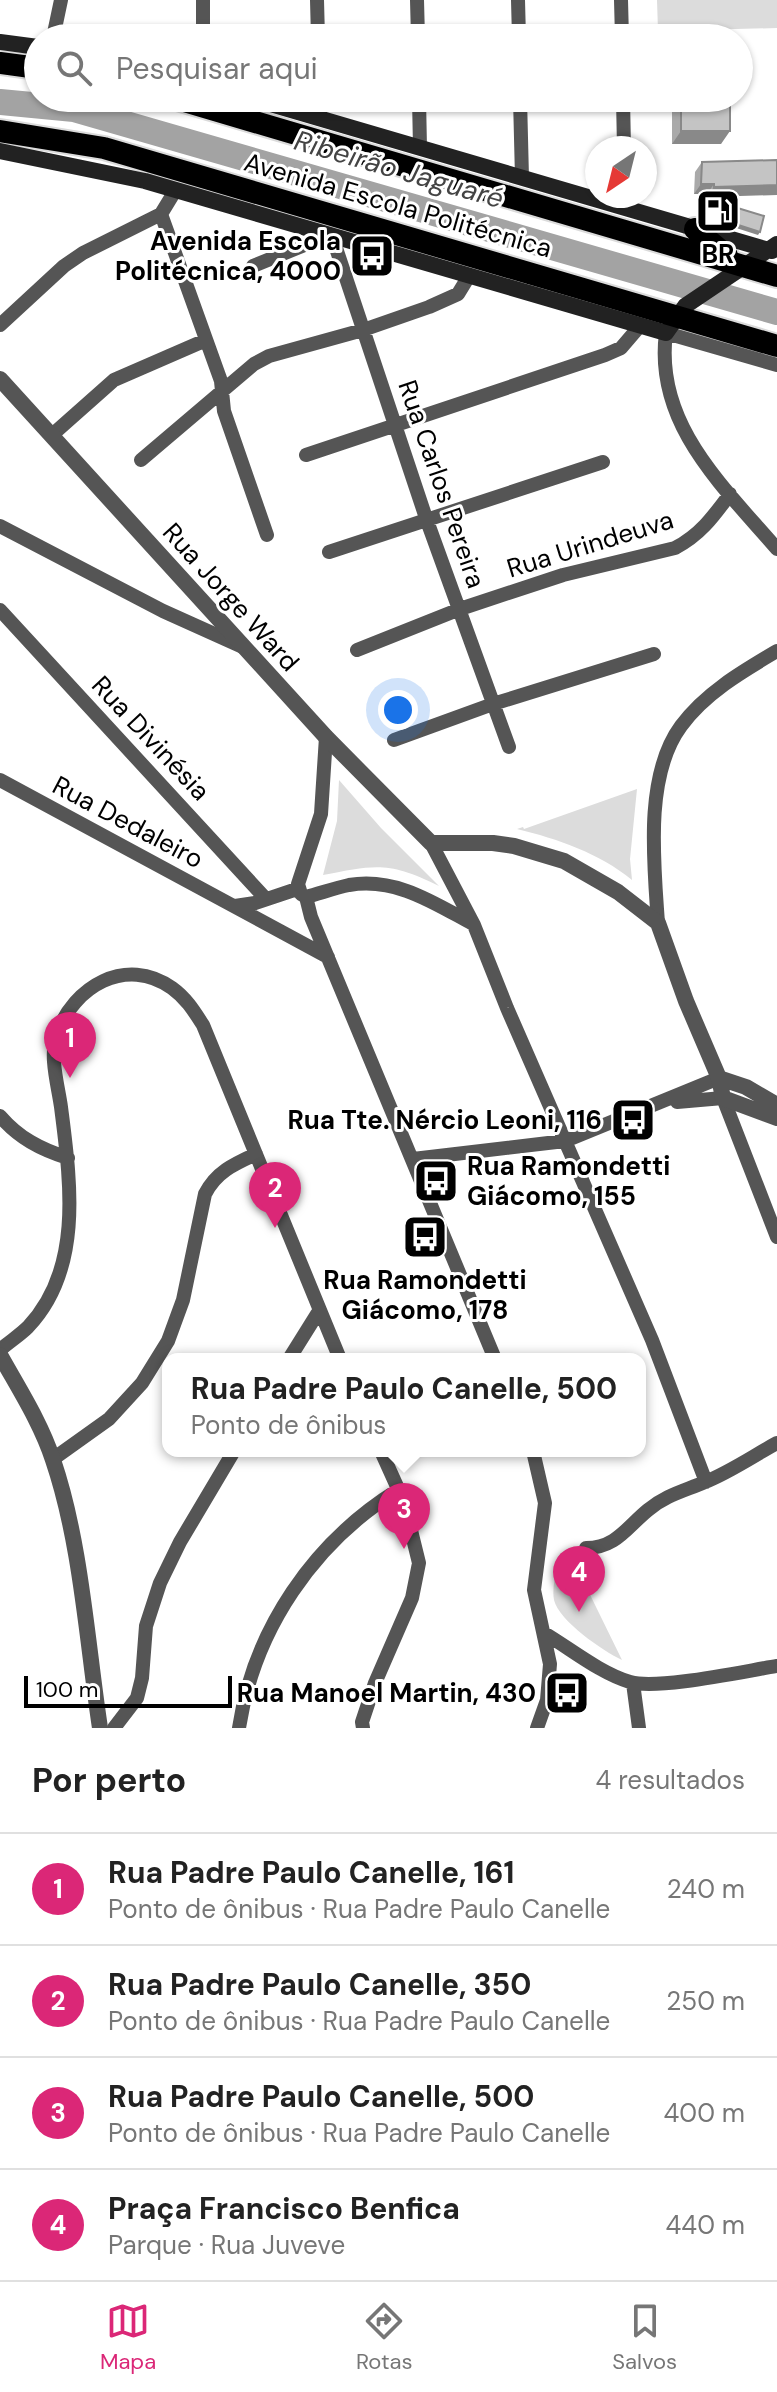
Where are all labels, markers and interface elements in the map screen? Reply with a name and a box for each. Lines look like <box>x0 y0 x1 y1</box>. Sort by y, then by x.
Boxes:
search box <box>24 24 753 112</box>
icon: search <box>52 46 96 90</box>
text: Pesquisar aqui <box>116 49 318 88</box>
water label: Ribeirão Jaguaré <box>290 122 508 217</box>
north arrow <box>585 136 657 208</box>
street label: Avenida Escola Politécnica <box>240 145 556 265</box>
fuel station icon: BR <box>694 187 742 235</box>
place label: Avenida Escola Politécnica, 4000 <box>115 224 341 288</box>
bus stop icon: Avenida Escola Politécnica, 4000 <box>348 232 396 280</box>
place label: BR <box>702 237 735 271</box>
street label: Rua Carlos Pereira <box>390 375 494 593</box>
street label: Rua Urindeuva <box>503 503 677 585</box>
street label: Rua Jorge Ward <box>155 516 307 678</box>
street label: Rua Divinésia <box>84 668 218 808</box>
your location <box>378 690 418 730</box>
street label: Rua Dedaleiro <box>47 768 209 876</box>
pin: 1 <box>44 1012 96 1078</box>
bus stop icon: Rua Tte. Nércio Leoni, 116 <box>609 1096 657 1144</box>
place label: Rua Tte. Nércio Leoni, 116 <box>287 1103 602 1137</box>
place label: Rua Ramondetti Giácomo, 155 <box>467 1149 670 1213</box>
bus stop icon: Rua Ramondetti Giácomo, 155 <box>412 1157 460 1205</box>
pin: 2 <box>249 1162 301 1228</box>
bus stop icon: Rua Ramondetti Giácomo, 178 <box>401 1213 449 1261</box>
place label: Rua Ramondetti Giácomo, 178 <box>323 1263 527 1327</box>
popup <box>162 1353 646 1457</box>
text: Rua Padre Paulo Canelle, 500 <box>191 1369 617 1408</box>
text: Ponto de ônibus <box>191 1408 386 1442</box>
pin: 3 <box>378 1483 430 1549</box>
pin: 4 <box>553 1546 605 1612</box>
bus stop icon: Rua Manoel Martin, 430 <box>543 1669 591 1717</box>
scale bar <box>24 1672 232 1708</box>
text: 100 m <box>36 1675 98 1704</box>
place label: Rua Manoel Martin, 430 <box>237 1676 536 1710</box>
text: Por perto <box>32 1758 186 1803</box>
text: 4 resultados <box>596 1763 745 1797</box>
text: Rua Padre Paulo Canelle, 161 <box>108 1853 514 1892</box>
text: 1 <box>53 1872 63 1906</box>
text: 240 m <box>667 1872 745 1906</box>
text: Ponto de ônibus · Rua Padre Paulo Canelle <box>108 1892 610 1926</box>
text: Rua Padre Paulo Canelle, 350 <box>108 1965 531 2004</box>
text: 2 <box>50 1984 66 2018</box>
text: 250 m <box>666 1984 745 2018</box>
text: Ponto de ônibus · Rua Padre Paulo Canelle <box>108 2004 610 2038</box>
text: Rua Padre Paulo Canelle, 500 <box>108 2077 534 2116</box>
text: 3 <box>50 2096 66 2130</box>
text: 400 m <box>664 2096 745 2130</box>
text: Ponto de ônibus · Rua Padre Paulo Canelle <box>108 2116 610 2150</box>
text: Praça Francisco Benfica <box>108 2189 460 2228</box>
text: 4 <box>50 2208 66 2242</box>
text: 440 m <box>666 2208 745 2242</box>
text: Parque · Rua Juveve <box>108 2228 345 2262</box>
tab: Mapa <box>100 2299 156 2376</box>
tab: Rotas <box>356 2299 413 2376</box>
tab: Salvos <box>612 2299 677 2376</box>

